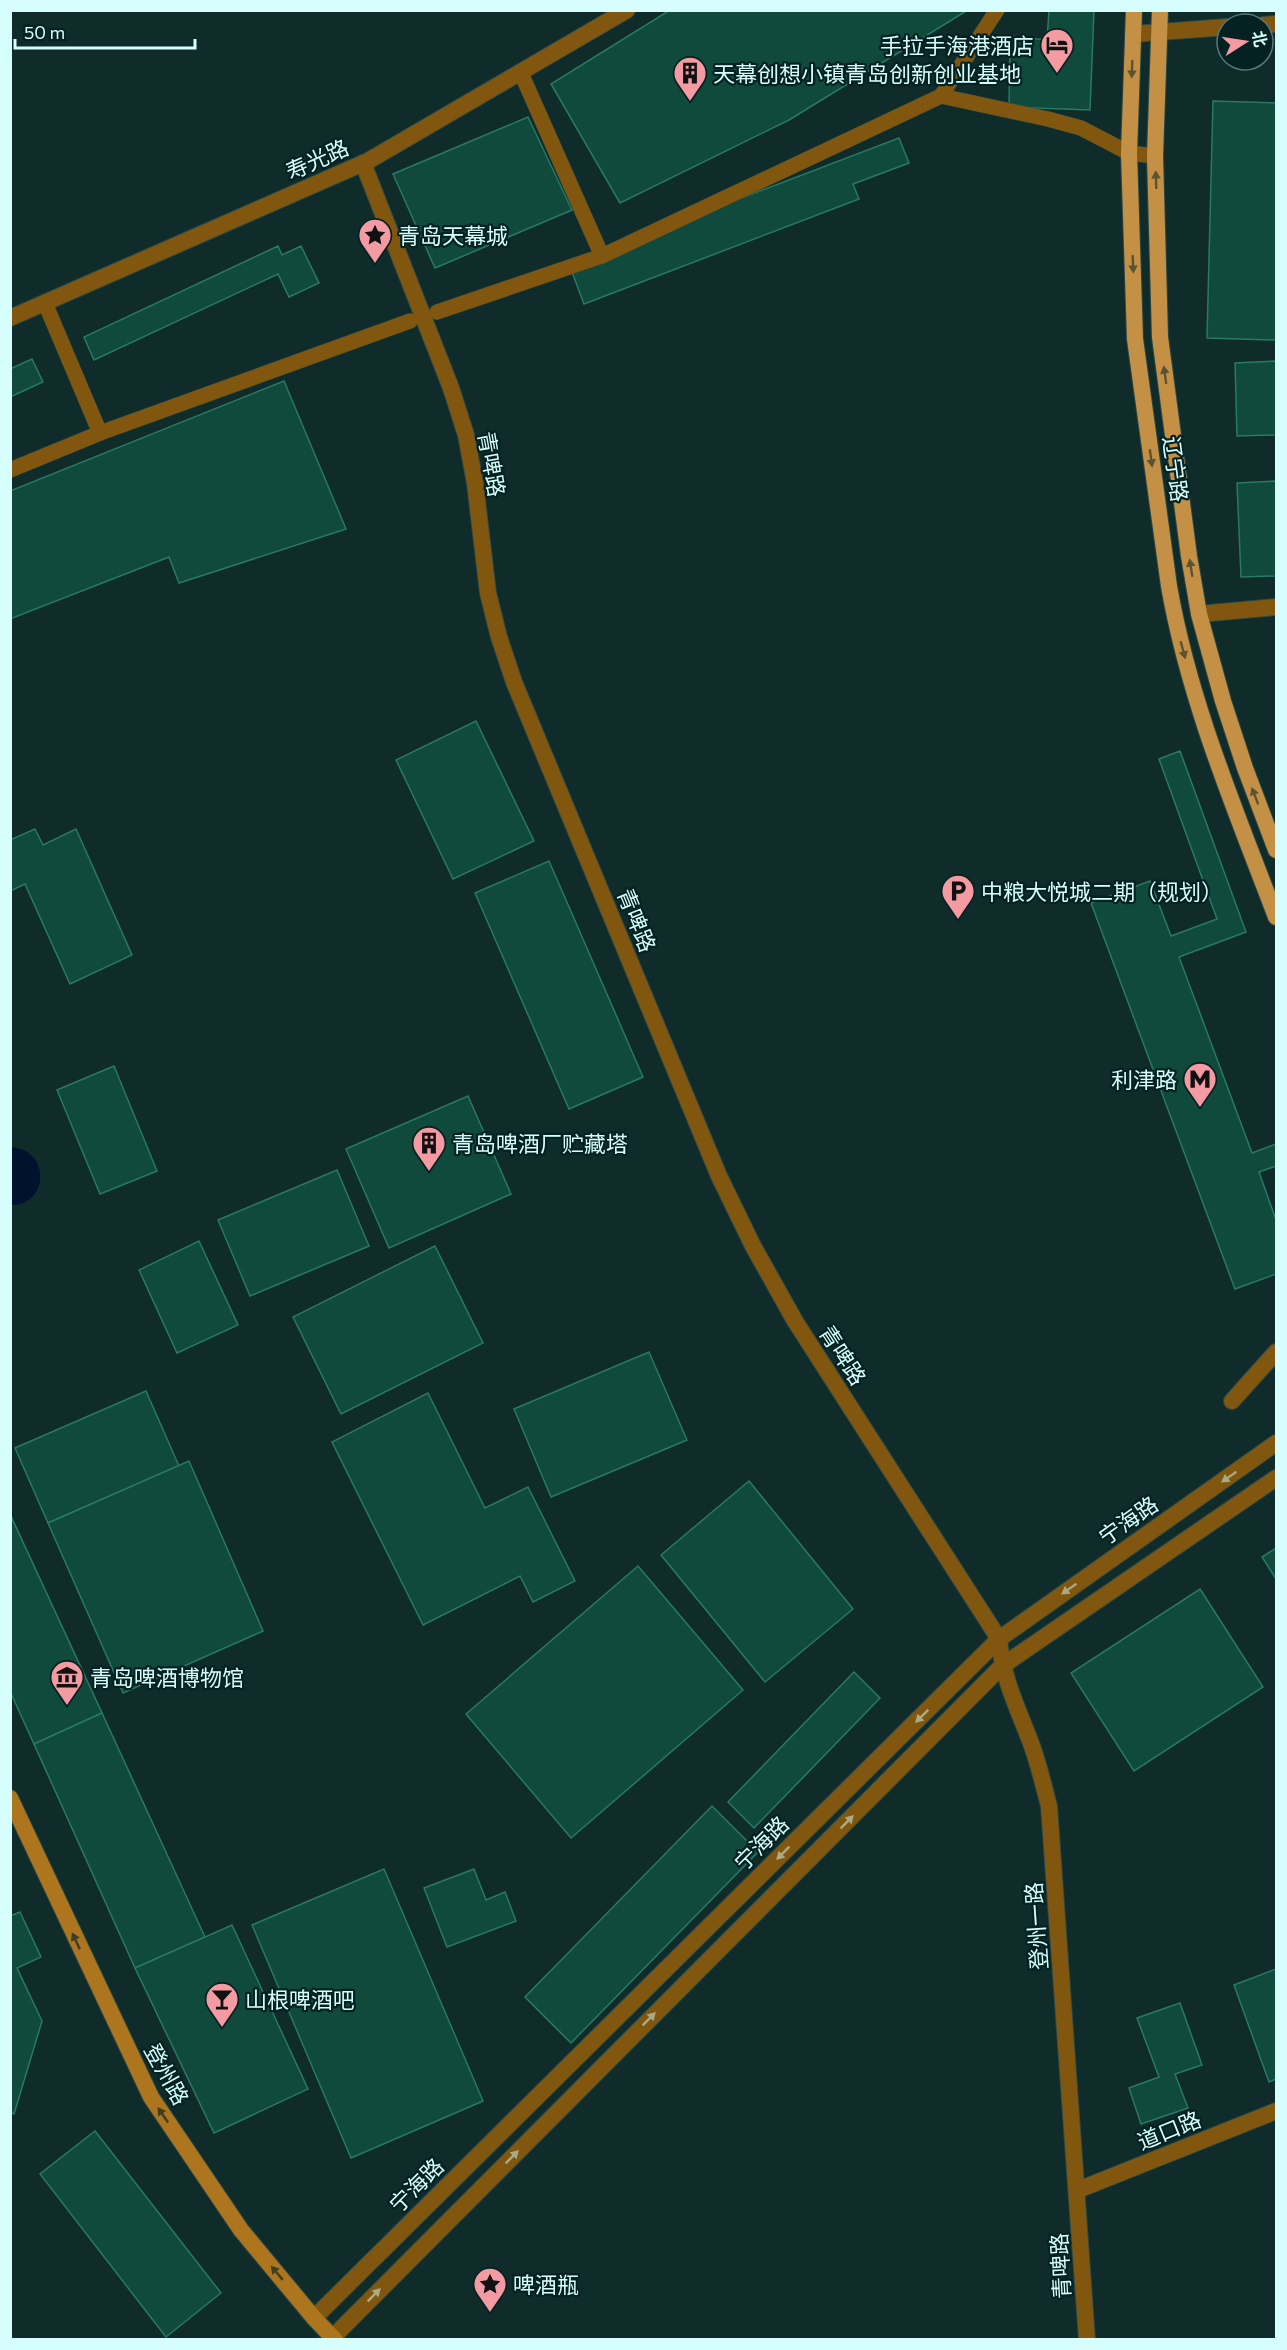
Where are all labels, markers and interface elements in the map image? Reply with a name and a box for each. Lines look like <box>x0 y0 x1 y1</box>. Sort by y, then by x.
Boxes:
scale bar <box>15 12 195 50</box>
north arrow <box>1215 12 1275 72</box>
text: 50 m <box>24 21 65 43</box>
hotel icon: 手拉手海港酒店 <box>1039 27 1075 74</box>
text: 北 <box>1249 29 1271 49</box>
place label: 手拉手海港酒店 <box>880 32 1034 59</box>
building icon: 天幕创想小镇青岛创新创业基地 <box>672 55 708 102</box>
one-way arrow <box>1127 59 1136 78</box>
place label: 天幕创想小镇青岛创新创业基地 <box>713 60 1021 87</box>
street label: 寿光路 <box>281 133 353 185</box>
one-way arrow <box>1151 171 1161 190</box>
place icon: 青岛天幕城 <box>357 217 393 264</box>
place label: 青岛天幕城 <box>398 222 508 249</box>
one-way arrow <box>1128 254 1137 273</box>
one-way arrow <box>1161 365 1170 384</box>
street label: 青啤路 <box>473 429 511 499</box>
street label: 辽宁路 <box>1158 434 1194 504</box>
one-way arrow <box>1147 448 1156 467</box>
one-way arrow <box>1187 559 1196 578</box>
one-way arrow <box>1179 641 1188 659</box>
one-way arrow <box>1250 787 1260 805</box>
parking icon: 中粮大悦城二期（规划） <box>940 873 976 920</box>
place label: 中粮大悦城二期（规划） <box>981 878 1223 905</box>
street label: 青啤路 <box>612 884 662 956</box>
metro station icon: 利津路 <box>1182 1061 1218 1108</box>
place label: 利津路 <box>1111 1066 1177 1093</box>
building icon: 青岛啤酒厂贮藏塔 <box>411 1125 447 1172</box>
place label: 青岛啤酒厂贮藏塔 <box>452 1130 628 1157</box>
street label: 青啤路 <box>814 1320 872 1390</box>
one-way arrow <box>1221 1471 1237 1483</box>
street label: 宁海路 <box>1093 1490 1163 1550</box>
one-way arrow <box>1062 1583 1078 1595</box>
museum icon: 青岛啤酒博物馆 <box>49 1659 85 1706</box>
place label: 青岛啤酒博物馆 <box>90 1664 244 1691</box>
one-way arrow <box>915 1708 929 1722</box>
street label: 宁海路 <box>728 1810 794 1876</box>
one-way arrow <box>839 1815 853 1829</box>
one-way arrow <box>776 1846 791 1860</box>
street label: 登州一路 <box>1019 1881 1053 1971</box>
one-way arrow <box>72 1932 81 1949</box>
bar icon: 山根啤酒吧 <box>204 1981 240 2028</box>
place label: 山根啤酒吧 <box>245 1986 355 2013</box>
one-way arrow <box>642 2013 656 2027</box>
street label: 登州路 <box>139 2039 195 2109</box>
street label: 道口路 <box>1133 2105 1205 2155</box>
one-way arrow <box>158 2107 169 2123</box>
one-way arrow <box>504 2151 518 2165</box>
street label: 宁海路 <box>383 2152 449 2218</box>
street label: 青啤路 <box>1045 2232 1075 2300</box>
one-way arrow <box>271 2266 284 2281</box>
place icon: 啤酒瓶 <box>472 2266 508 2313</box>
place label: 啤酒瓶 <box>513 2271 579 2298</box>
one-way arrow <box>367 2288 381 2303</box>

